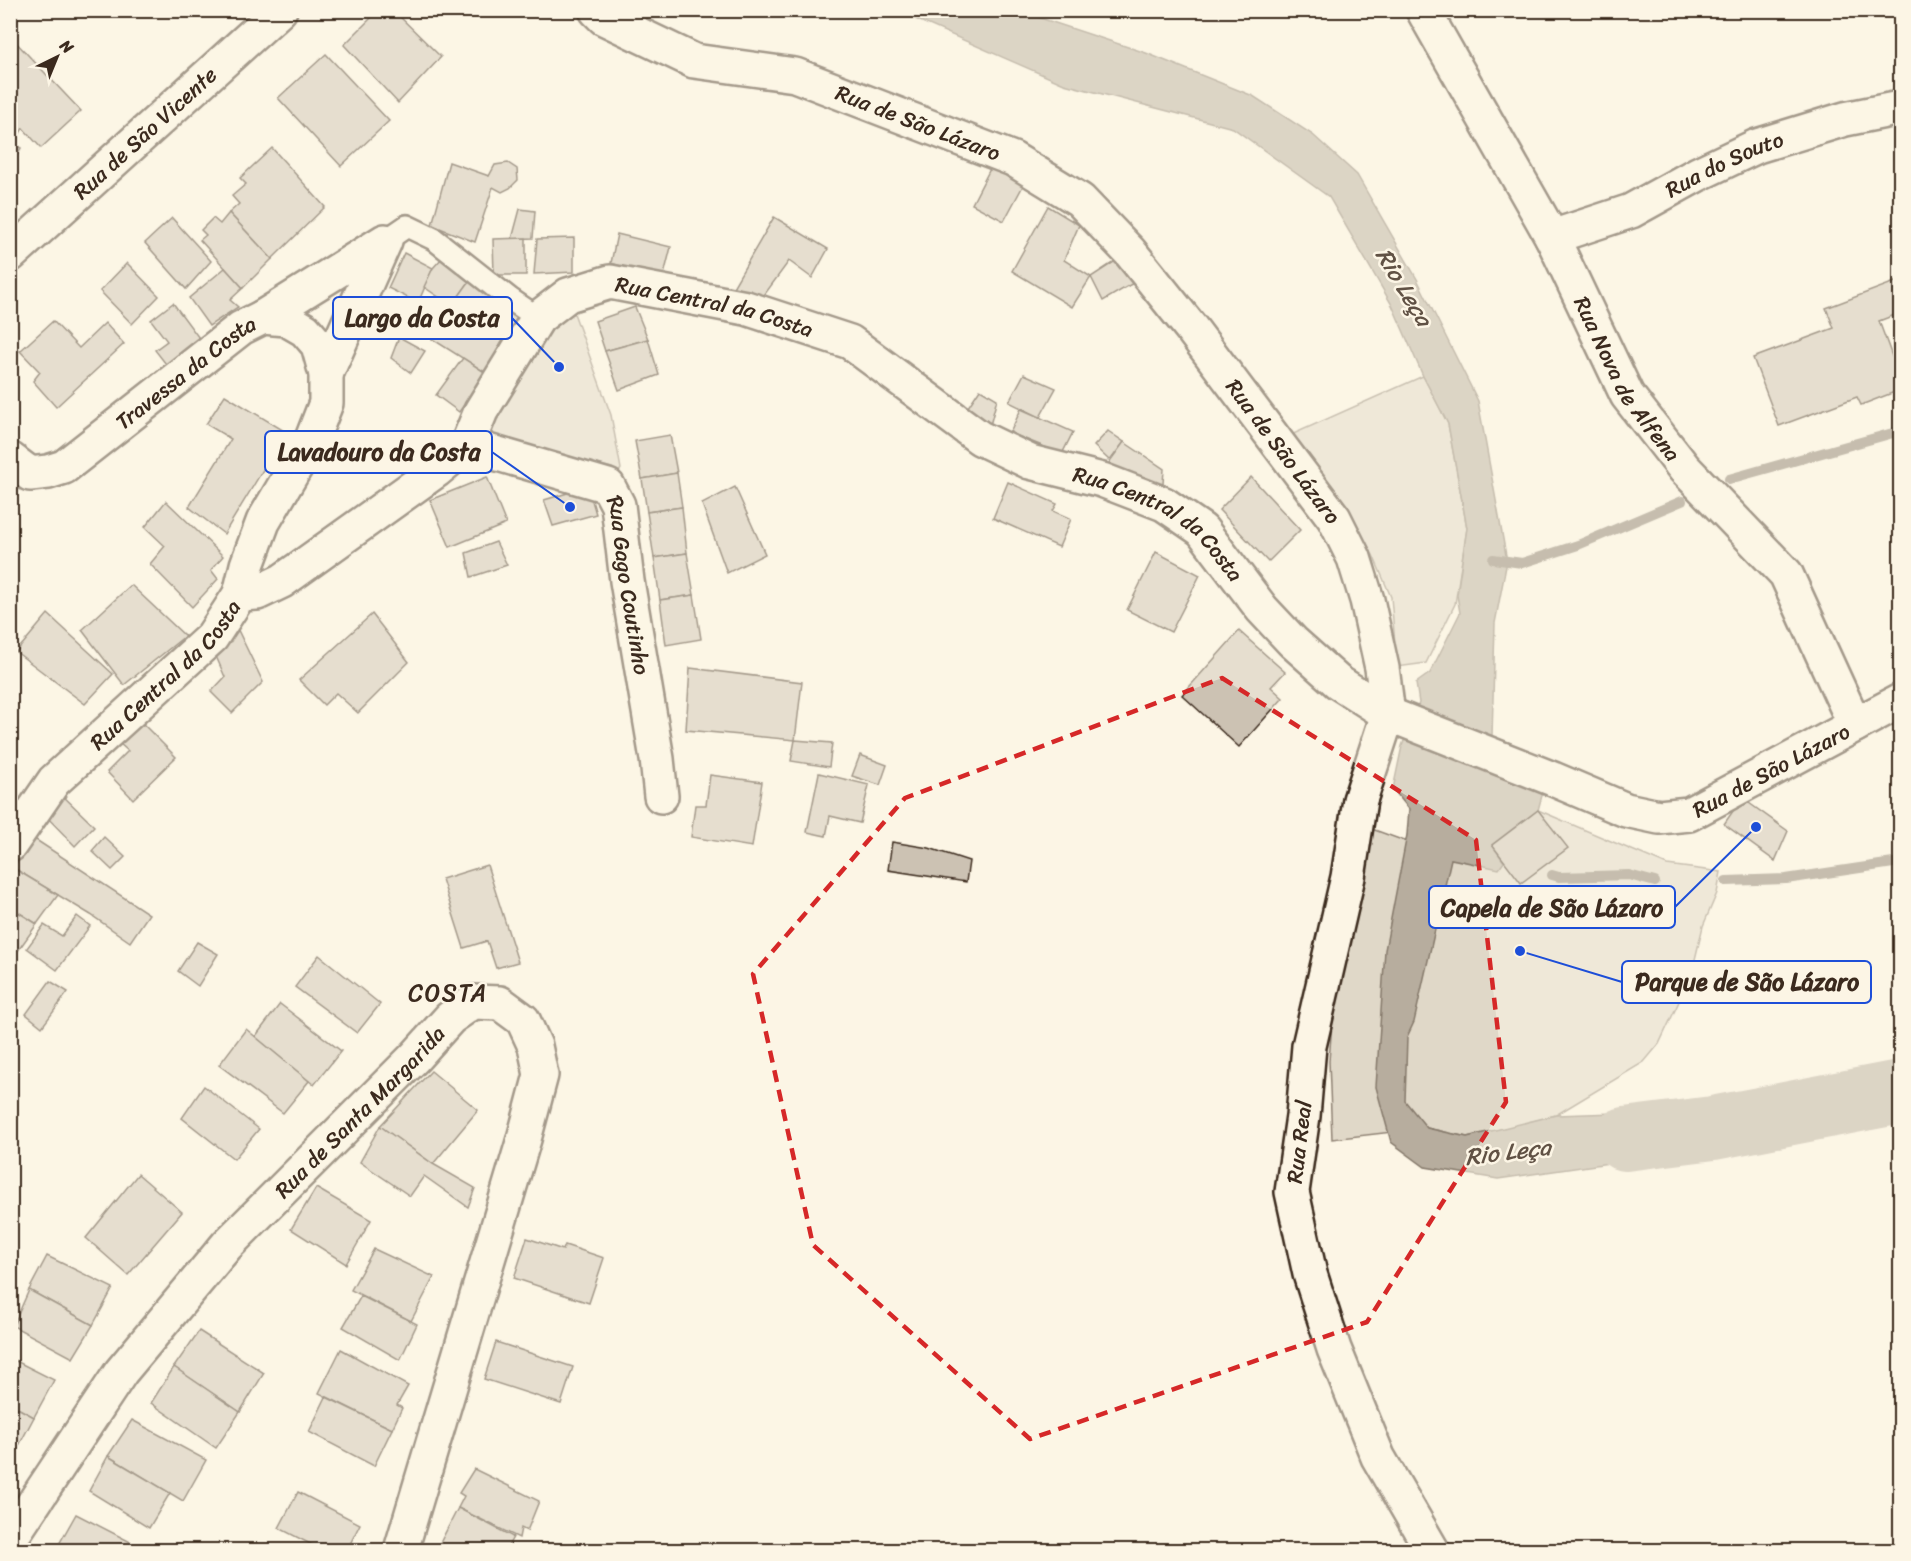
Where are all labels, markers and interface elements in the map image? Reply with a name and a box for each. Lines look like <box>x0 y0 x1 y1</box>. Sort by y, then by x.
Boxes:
north arrow <box>27 27 87 87</box>
text: N <box>52 31 81 61</box>
street label: Rua de São Vicente <box>63 56 226 209</box>
street label: Rua de São Lázaro <box>830 73 1007 172</box>
street label: Rua do Souto <box>1658 119 1788 208</box>
water label: Rio Leça <box>1364 239 1445 336</box>
street label: Rua Central da Costa <box>612 264 819 348</box>
street label: Rua Nova de Alfena <box>1563 289 1692 470</box>
callout: Largo da Costa <box>333 297 512 339</box>
text: Largo da Costa <box>344 297 501 339</box>
street label: Travessa da Costa <box>106 304 263 440</box>
street label: Rua de São Lázaro <box>1216 370 1352 533</box>
callout: Lavadouro da Costa <box>265 431 492 473</box>
text: Lavadouro da Costa <box>278 431 481 473</box>
street label: Rua Central da Costa <box>1069 454 1254 590</box>
street label: Rua Gago Coutinho <box>596 487 662 678</box>
street label: Rua Central da Costa <box>80 591 251 760</box>
street label: Rua de São Lázaro <box>1685 712 1857 828</box>
callout: Capela de São Lázaro <box>1429 886 1675 928</box>
text: Capela de São Lázaro <box>1440 887 1664 929</box>
callout: Parque de São Lázaro <box>1622 961 1871 1003</box>
text: Parque de São Lázaro <box>1635 961 1860 1003</box>
district label: COSTA <box>408 972 488 1014</box>
street label: Rua de Santa Margarida <box>264 1016 455 1208</box>
street label: Rua Real <box>1275 1098 1324 1186</box>
water label: Rio Leça <box>1463 1126 1555 1178</box>

